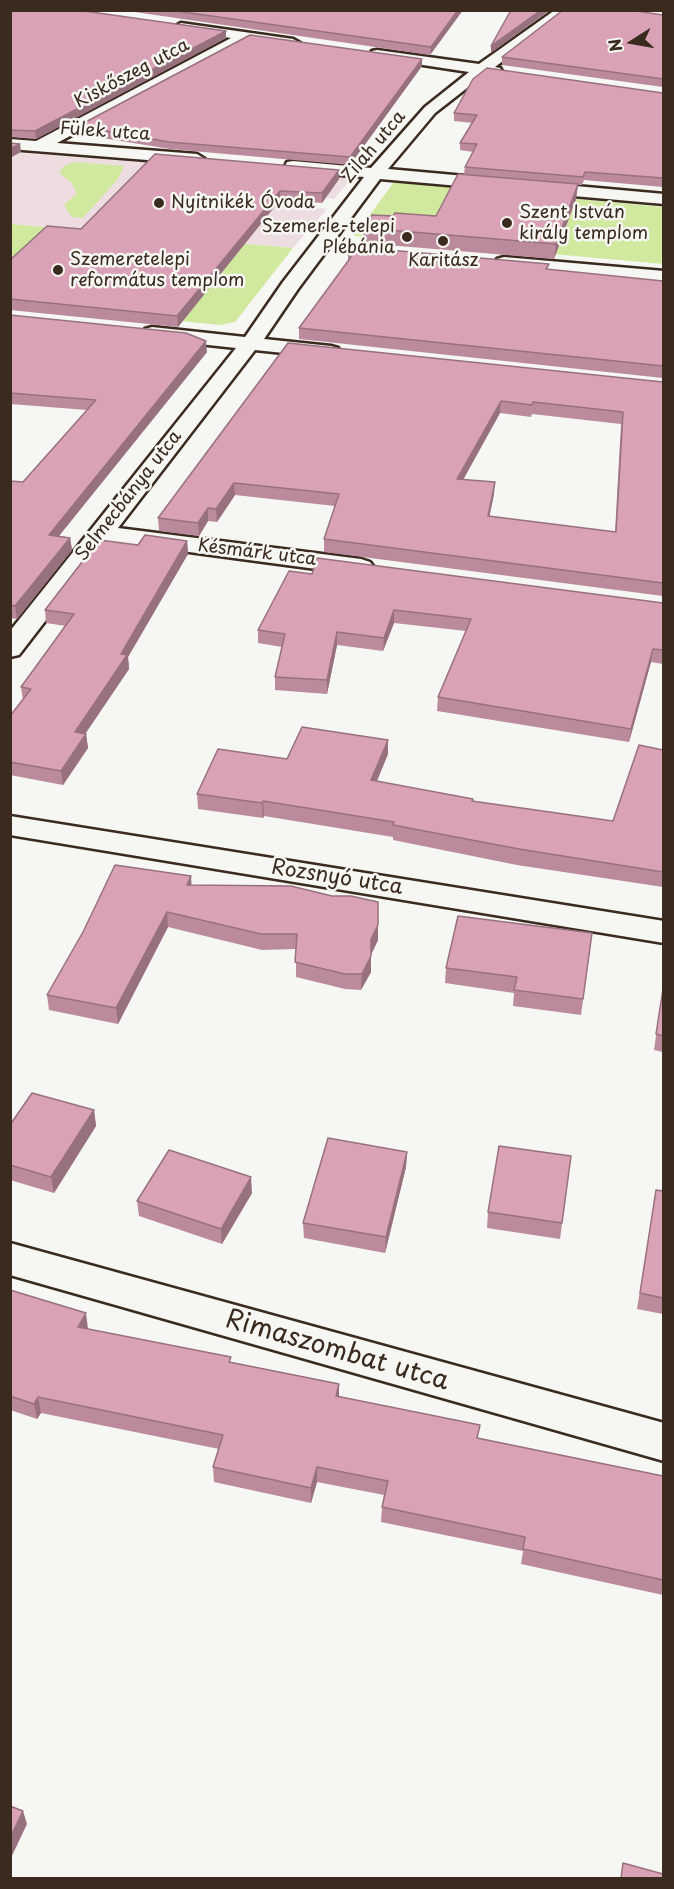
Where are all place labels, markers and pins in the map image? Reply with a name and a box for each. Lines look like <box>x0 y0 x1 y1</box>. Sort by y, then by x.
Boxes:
place label: Nyitnikék Óvoda <box>171 192 315 214</box>
marker: Nyitnikék Óvoda <box>152 196 166 210</box>
place label: Szent István király templom <box>519 202 648 244</box>
place label: Szemerle-telepi Plébánia <box>262 216 395 258</box>
marker: Szent István király templom <box>500 216 514 230</box>
marker: Szemerle-telepi Plébánia <box>400 230 414 244</box>
marker: Karitász <box>436 234 450 248</box>
place label: Szemeretelepi református templom <box>70 249 244 292</box>
place label: Karitász <box>408 250 478 272</box>
marker: Szemeretelepi református templom <box>51 263 65 277</box>

